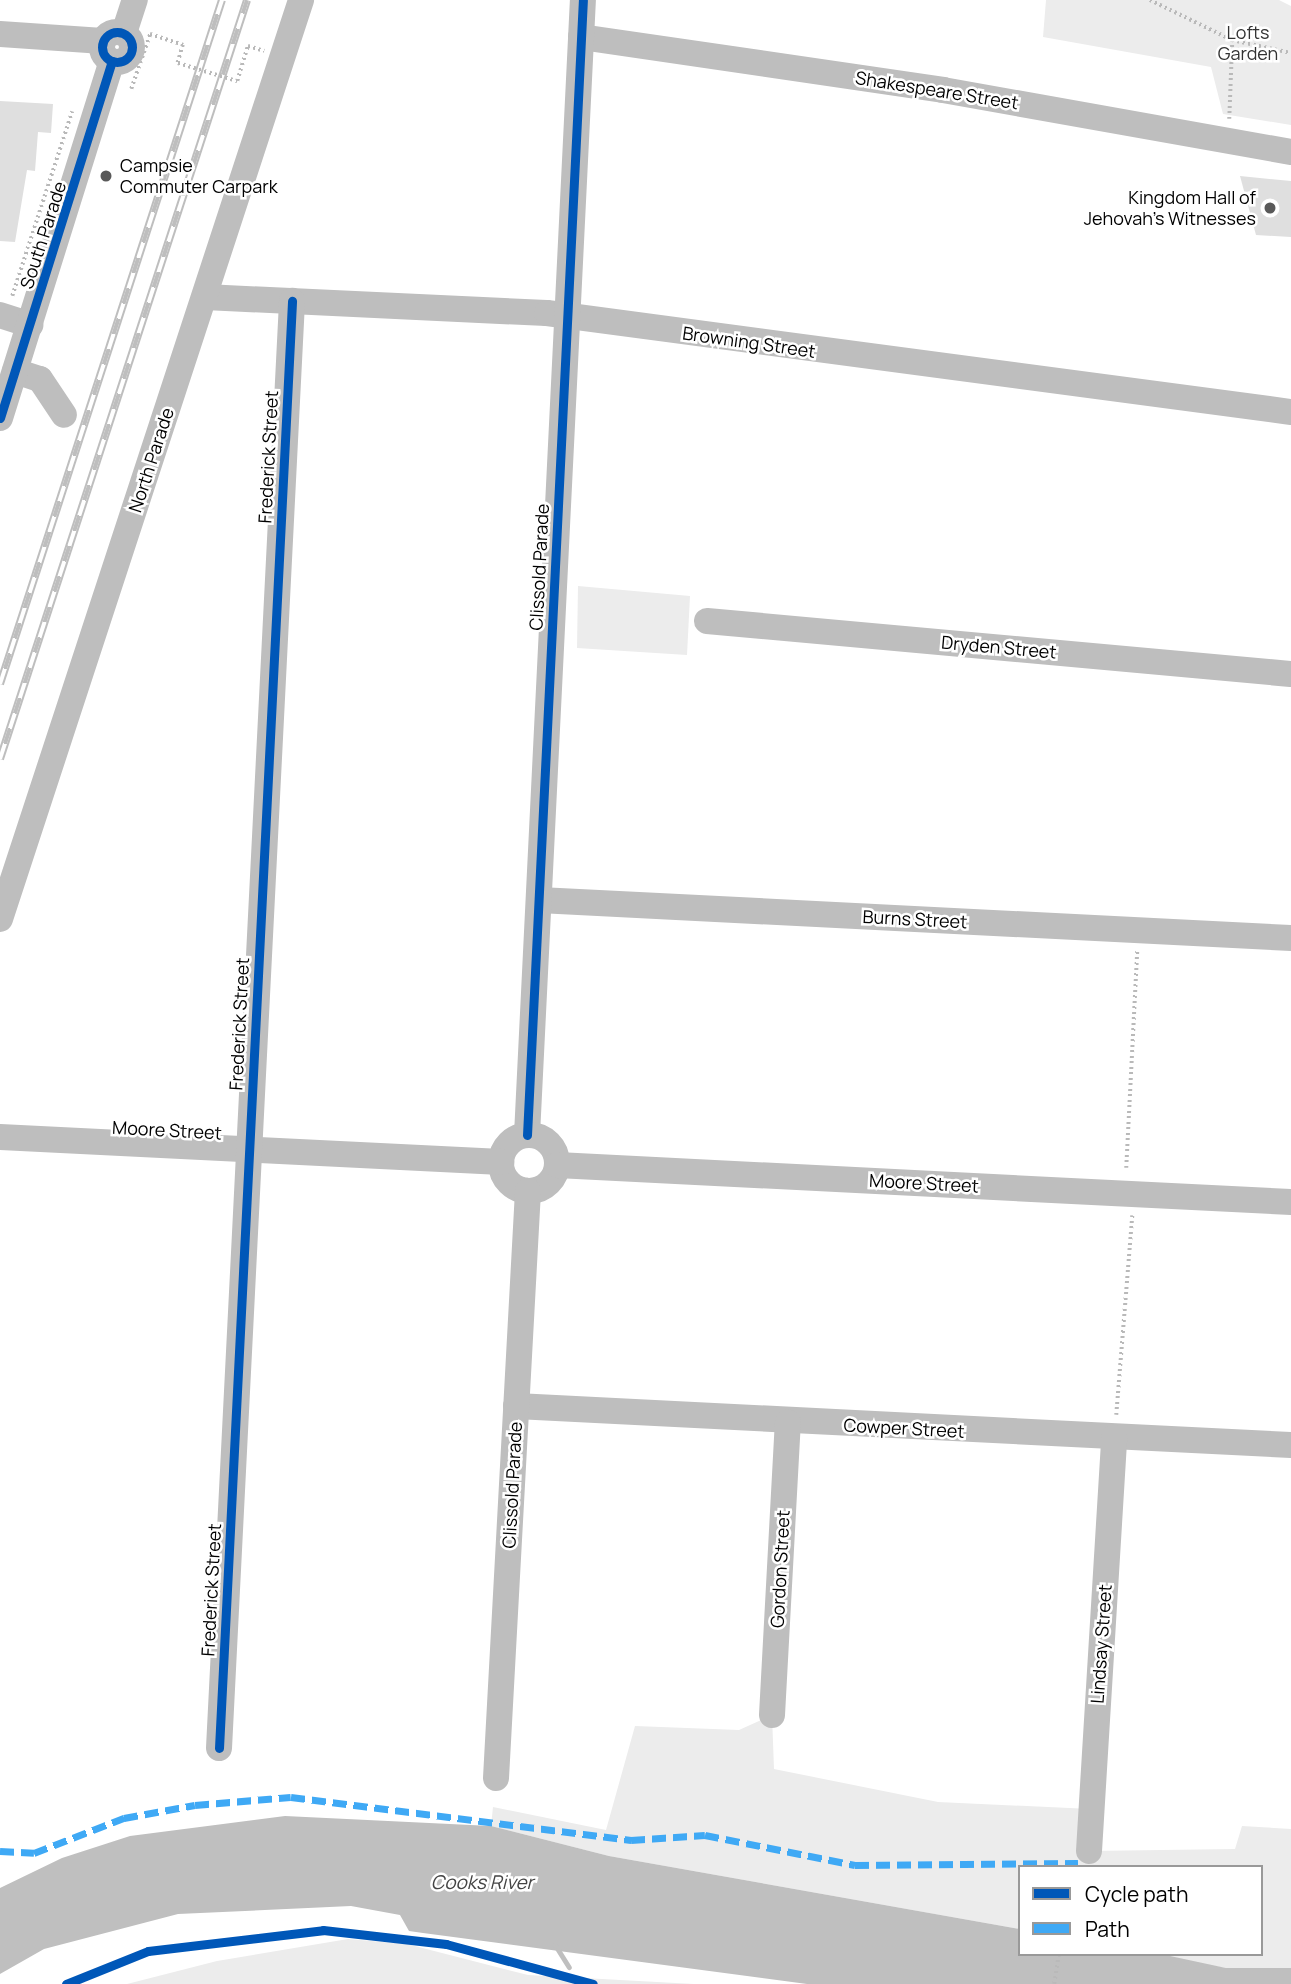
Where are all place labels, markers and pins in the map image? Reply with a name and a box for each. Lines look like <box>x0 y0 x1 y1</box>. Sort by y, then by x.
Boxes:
place label: Campsie Commuter Carpark <box>120 155 278 198</box>
marker: Campsie Commuter Carpark <box>98 168 114 184</box>
place label: Kingdom Hall of Jehovah's Witnesses <box>1084 187 1256 230</box>
marker: Kingdom Hall of Jehovah's Witnesses <box>1262 200 1278 216</box>

